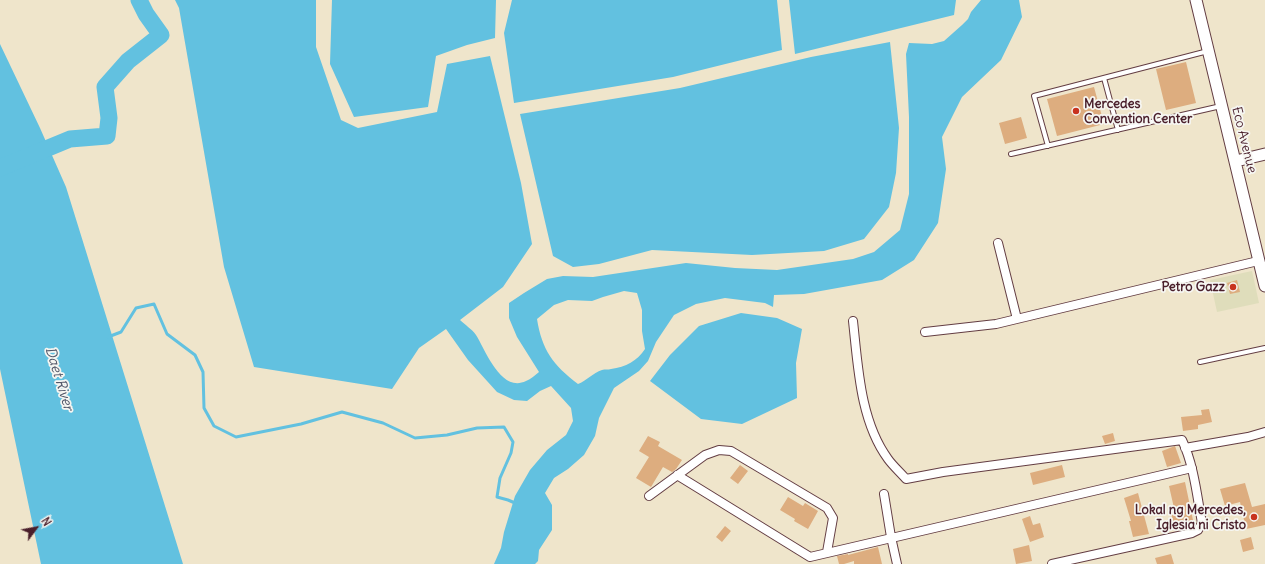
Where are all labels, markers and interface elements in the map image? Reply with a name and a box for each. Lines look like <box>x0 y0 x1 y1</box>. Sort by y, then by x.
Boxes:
place label: Mercedes Convention Center <box>1084 96 1192 127</box>
street label: Eco Avenue <box>1228 105 1260 175</box>
marker: Mercedes Convention Center <box>1071 106 1081 116</box>
place label: Petro Gazz <box>1161 279 1225 295</box>
marker: Petro Gazz <box>1228 282 1238 292</box>
water label: Daet River <box>41 345 77 413</box>
place label: Lokal ng Mercedes, Iglesia ni Cristo <box>1135 502 1246 533</box>
north arrow <box>16 508 56 548</box>
marker: Lokal ng Mercedes, Iglesia ni Cristo <box>1249 512 1259 522</box>
text: N <box>38 515 54 529</box>

